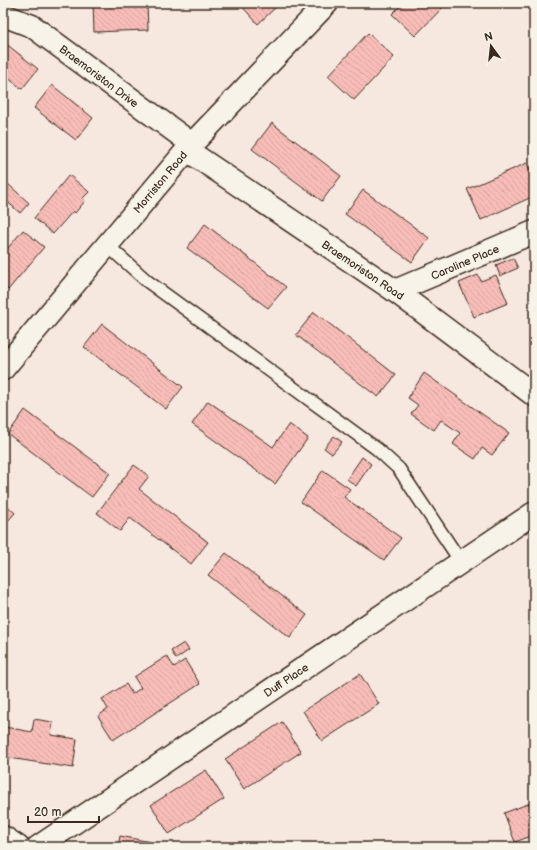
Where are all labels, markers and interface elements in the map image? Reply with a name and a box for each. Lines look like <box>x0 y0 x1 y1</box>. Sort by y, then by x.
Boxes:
north arrow <box>471 26 511 66</box>
text: N <box>483 29 494 44</box>
street label: Braemoriston Drive <box>57 42 141 111</box>
street label: Morriston Road <box>131 149 190 216</box>
street label: Braemoriston Road <box>319 238 406 303</box>
street label: Caroline Place <box>429 242 502 283</box>
street label: Duff Place <box>262 661 311 700</box>
scale bar <box>28 798 99 824</box>
text: 20 m <box>34 805 61 820</box>

